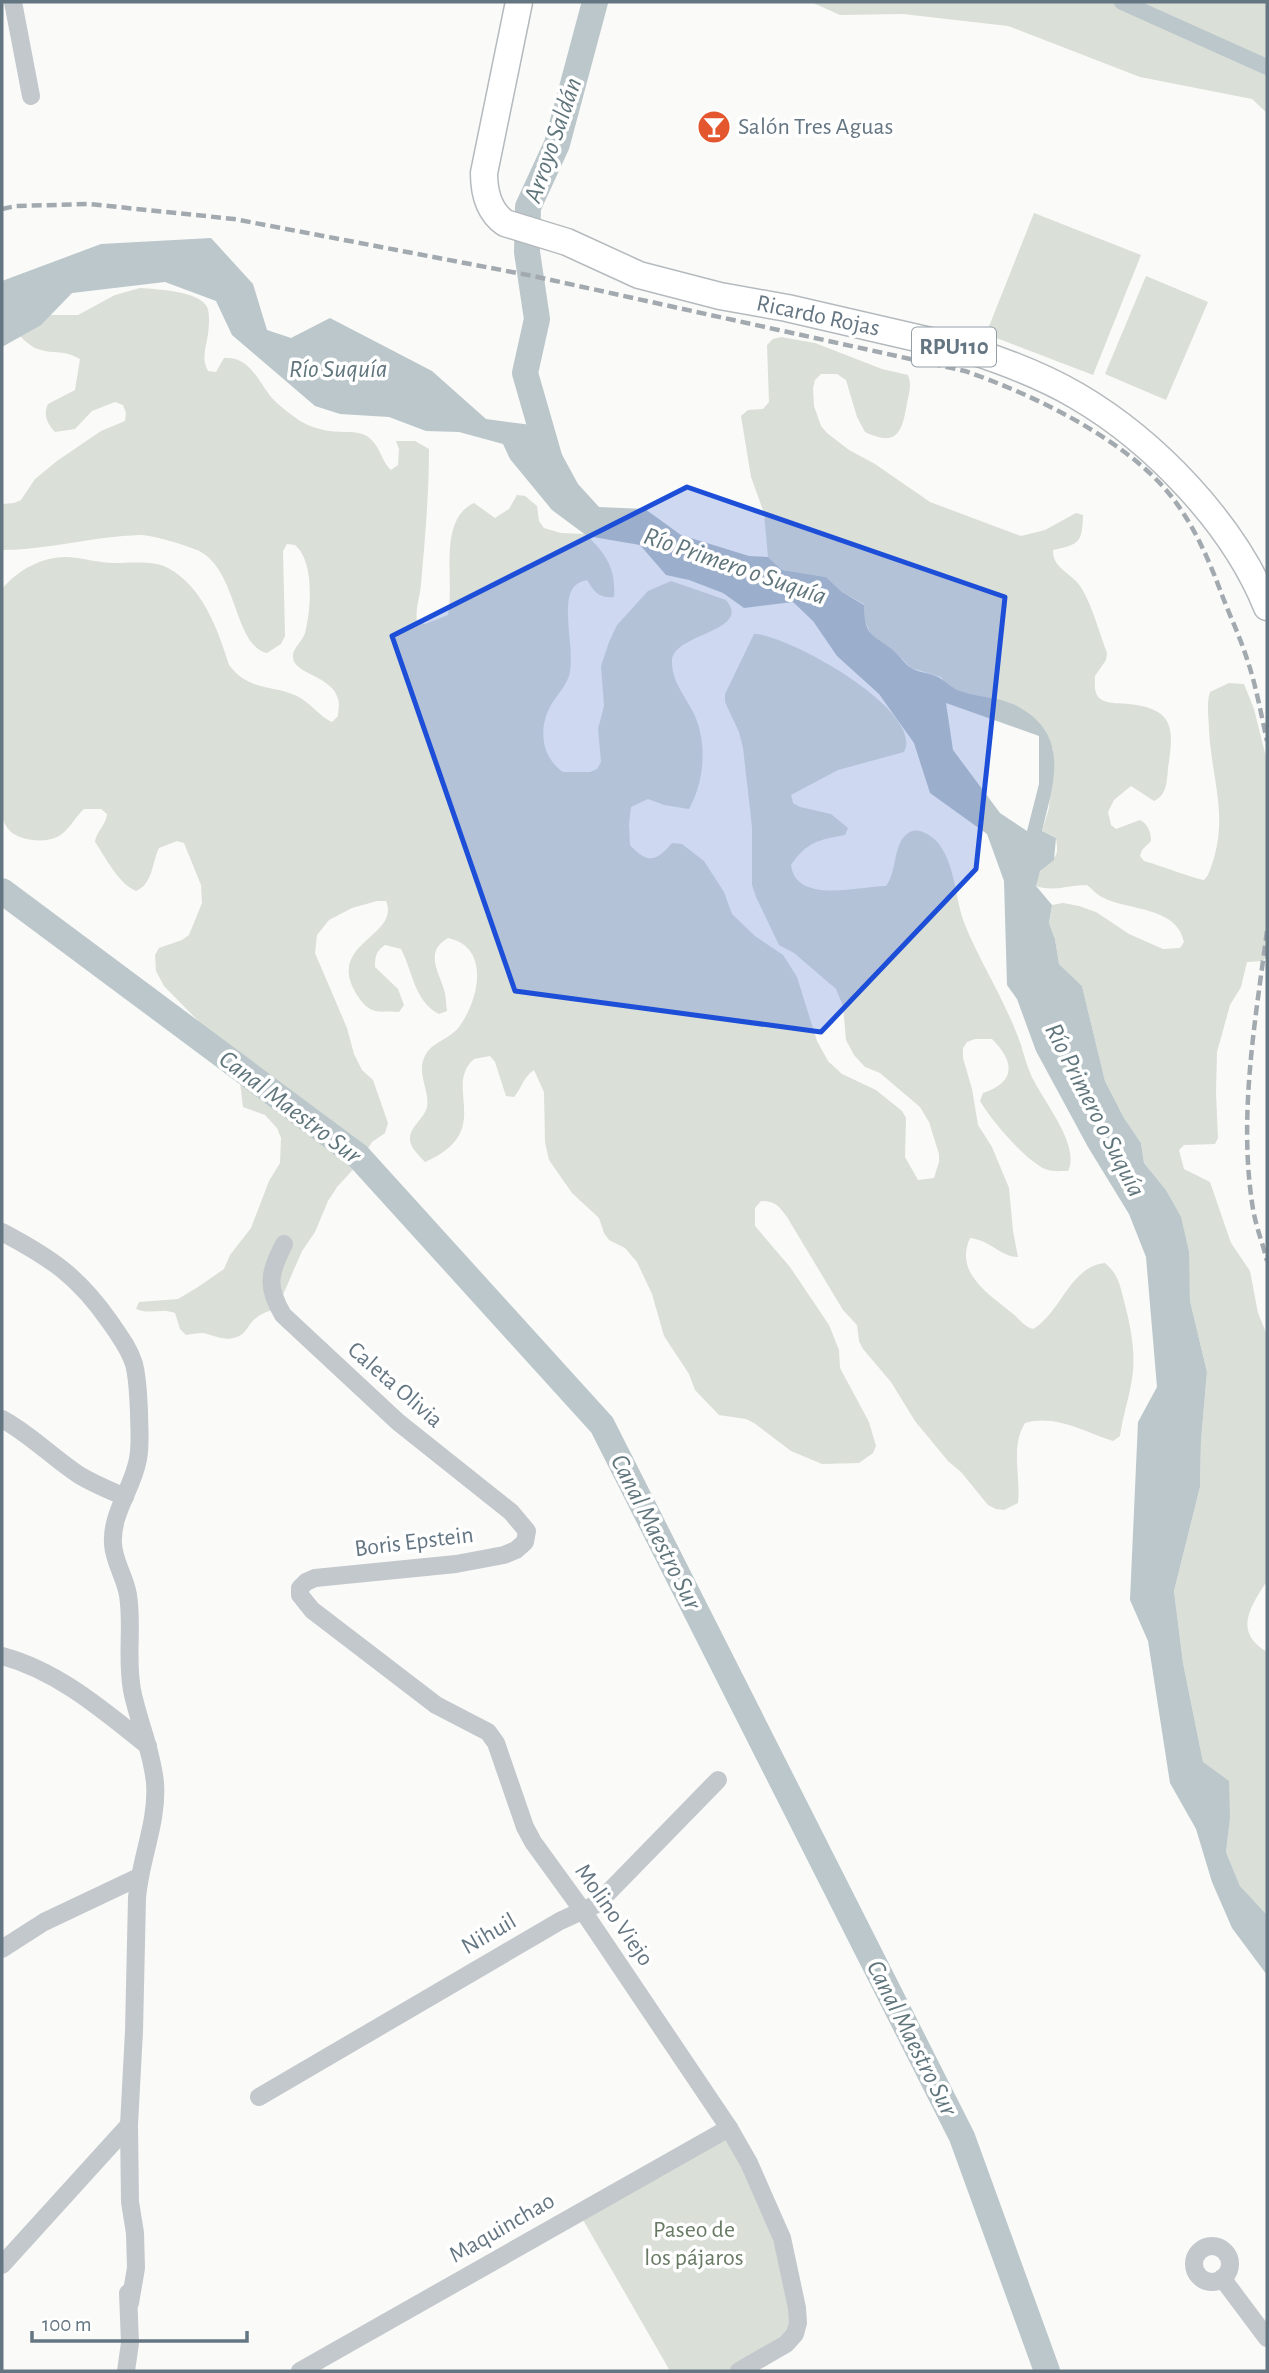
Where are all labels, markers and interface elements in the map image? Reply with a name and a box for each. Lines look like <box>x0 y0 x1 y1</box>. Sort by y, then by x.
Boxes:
water label: Arroyo Saldán <box>519 74 587 207</box>
bar icon: Salón Tres Aguas <box>695 108 733 146</box>
place label: Salón Tres Aguas <box>738 115 893 139</box>
street label: Ricardo Rojas <box>754 291 882 341</box>
road number: RPU110 <box>912 328 996 366</box>
water label: Río Suquía <box>289 356 387 382</box>
water label: Río Primero o Suquía <box>640 523 830 609</box>
water label: Río Primero o Suquía <box>1040 1019 1150 1201</box>
water label: Canal Maestro Sur <box>214 1045 367 1170</box>
street label: Caleta Olivia <box>343 1337 447 1433</box>
water label: Canal Maestro Sur <box>606 1450 707 1615</box>
street label: Boris Epstein <box>353 1523 475 1561</box>
street label: Molino Viejo <box>570 1860 658 1970</box>
street label: Nihuil <box>458 1909 520 1959</box>
water label: Canal Maestro Sur <box>862 1956 963 2121</box>
street label: Maquinchao <box>445 2188 559 2268</box>
park label: Paseo de los pájaros <box>644 2218 744 2270</box>
scale bar <box>32 2300 247 2344</box>
text: 100 m <box>42 2314 92 2335</box>

